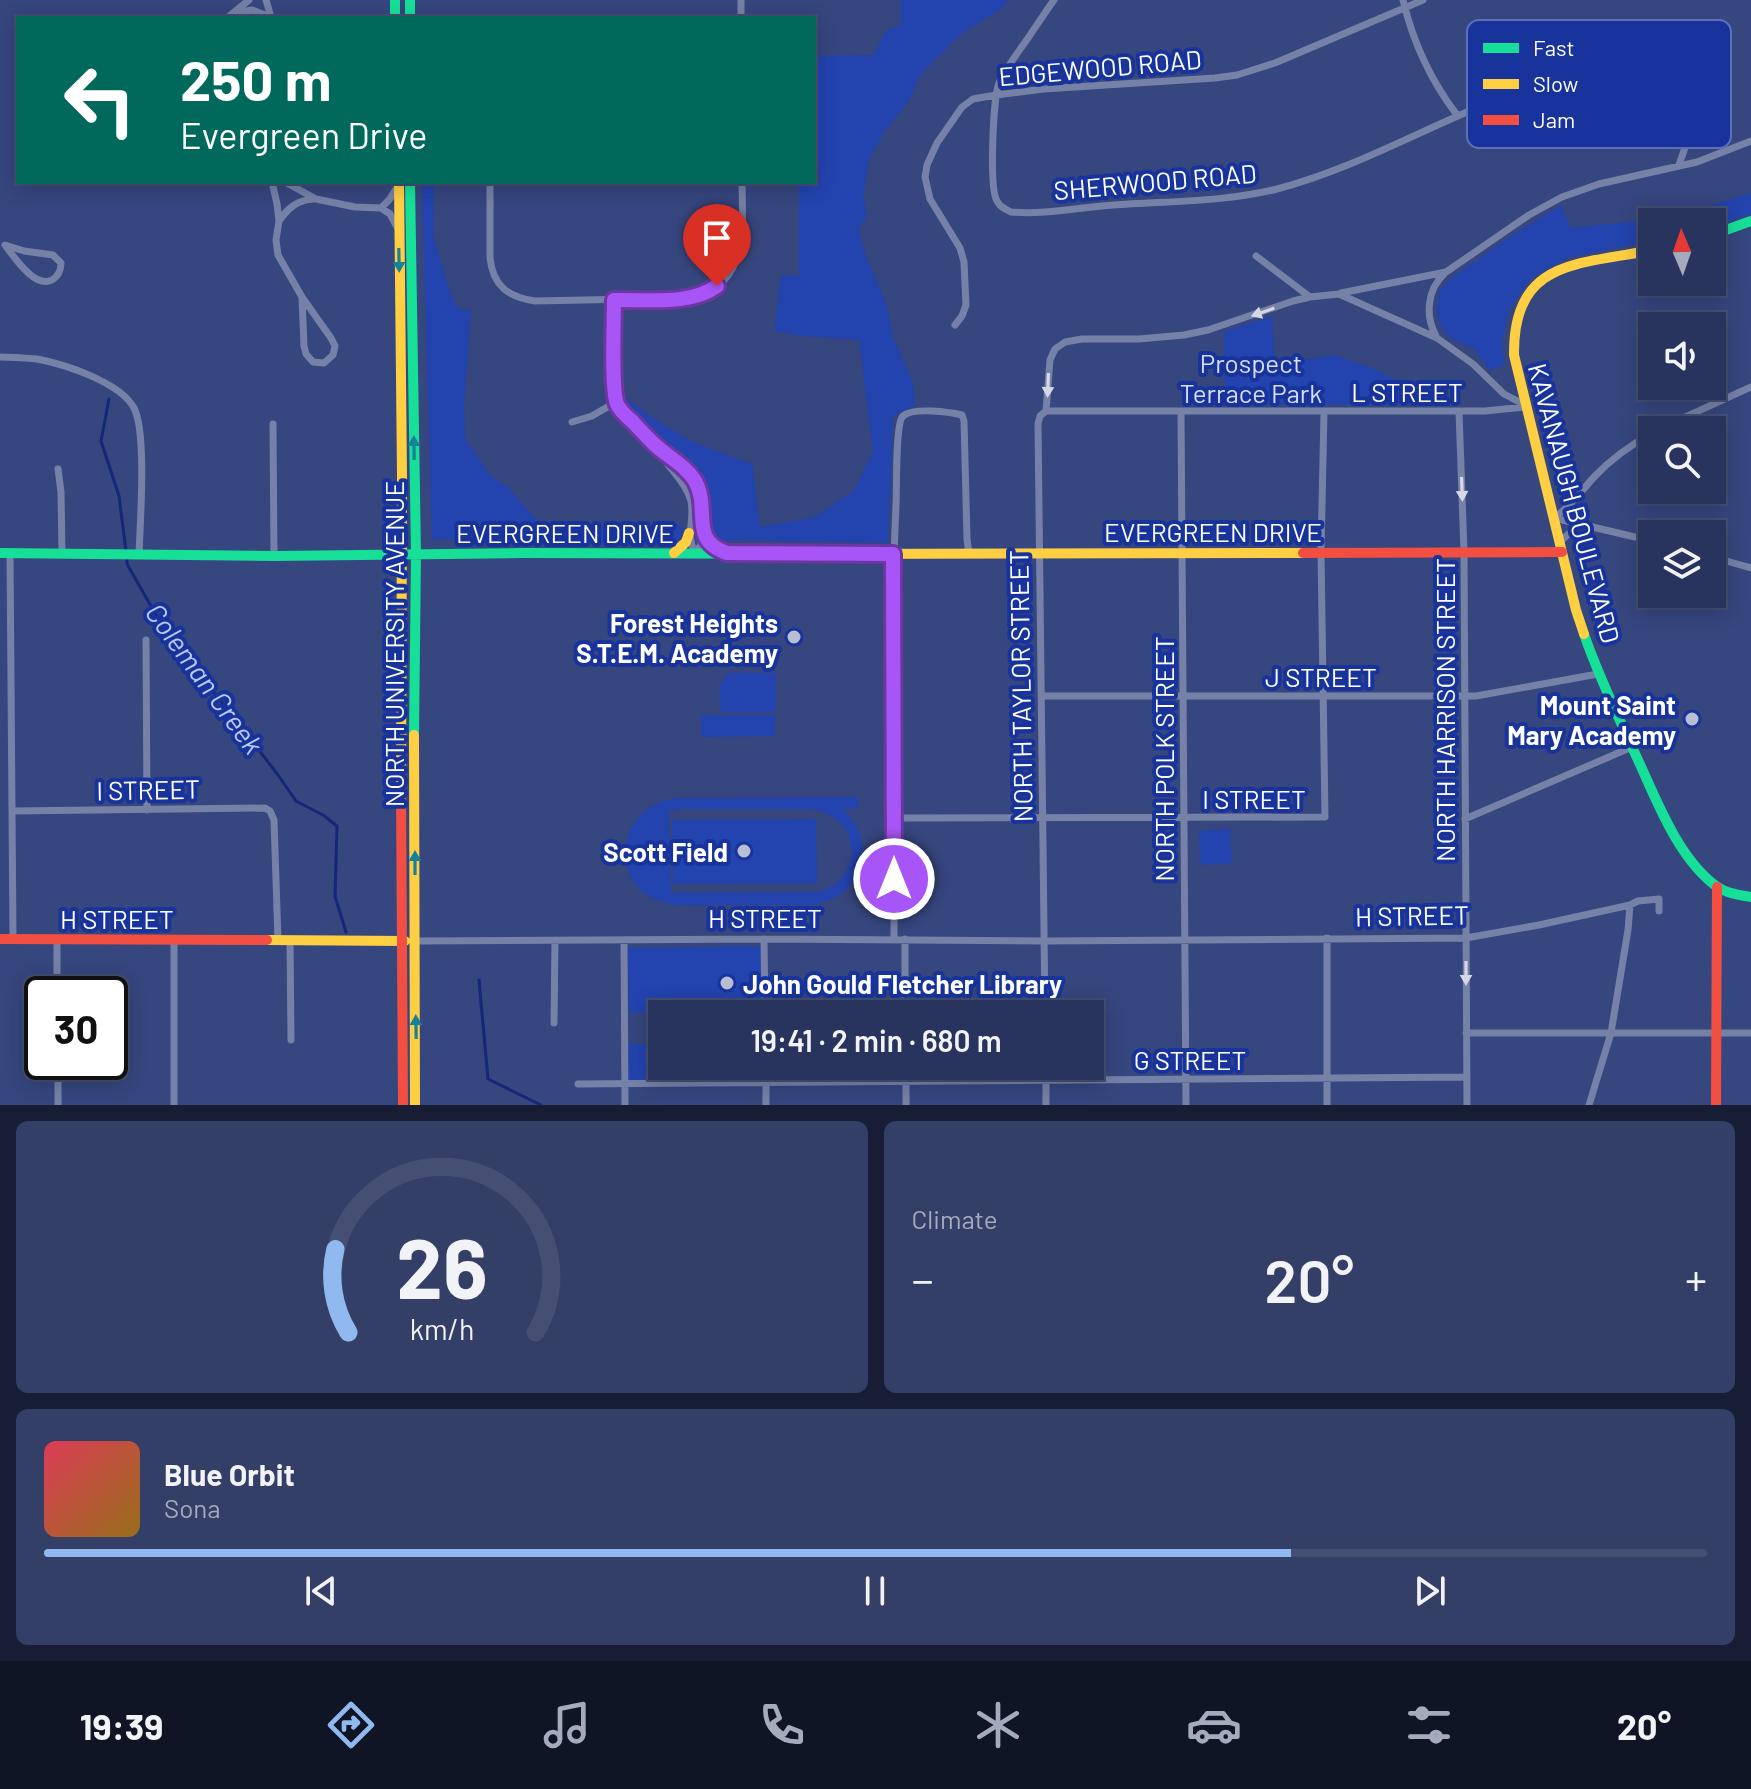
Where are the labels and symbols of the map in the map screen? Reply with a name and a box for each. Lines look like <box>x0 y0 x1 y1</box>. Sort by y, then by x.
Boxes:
legend <box>1467 20 1731 148</box>
text: Fast <box>1533 34 1575 60</box>
street label: EDGEWOOD ROAD <box>997 43 1203 91</box>
text: Slow <box>1533 70 1578 96</box>
text: Jam <box>1533 106 1575 132</box>
street label: SHERWOOD ROAD <box>1052 157 1258 205</box>
pin <box>683 204 751 286</box>
north arrow <box>1638 208 1726 296</box>
one-way arrow <box>393 248 405 273</box>
one-way arrow <box>1251 306 1275 318</box>
park label: Prospect Terrace Park <box>1180 347 1322 408</box>
street label: KAVANAUGH BOULEVARD <box>1523 360 1627 646</box>
one-way arrow <box>1042 373 1054 398</box>
street label: L STREET <box>1351 376 1463 407</box>
one-way arrow <box>408 435 421 460</box>
one-way arrow <box>1455 477 1468 502</box>
street label: NORTH UNIVERSITY AVENUE <box>378 481 409 807</box>
street label: EVERGREEN DRIVE <box>1104 516 1322 547</box>
street label: EVERGREEN DRIVE <box>456 517 674 548</box>
street label: NORTH TAYLOR STREET <box>1002 550 1038 822</box>
street label: NORTH HARRISON STREET <box>1429 558 1460 862</box>
water label: Coleman Creek <box>139 596 271 760</box>
place label: Forest Heights S.T.E.M. Academy <box>576 607 778 668</box>
marker: Forest Heights S.T.E.M. Academy <box>785 628 803 646</box>
street label: NORTH POLK STREET <box>1148 636 1179 882</box>
street label: J STREET <box>1265 661 1377 692</box>
place label: Mount Saint Mary Academy <box>1507 689 1676 750</box>
marker: Mount Saint Mary Academy <box>1683 710 1701 728</box>
street label: I STREET <box>96 773 200 805</box>
street label: I STREET <box>1202 783 1306 814</box>
place label: Scott Field <box>603 836 728 867</box>
position arrow <box>852 837 936 921</box>
marker: Scott Field <box>735 842 753 860</box>
one-way arrow <box>409 850 421 875</box>
street label: H STREET <box>1355 899 1469 931</box>
street label: H STREET <box>708 902 822 933</box>
street label: H STREET <box>60 903 174 934</box>
one-way arrow <box>1460 961 1472 986</box>
place label: John Gould Fletcher Library <box>743 968 1062 999</box>
marker: John Gould Fletcher Library <box>718 974 736 992</box>
speed limit sign: 30 <box>24 976 128 1080</box>
one-way arrow <box>409 1014 422 1039</box>
street label: G STREET <box>1134 1044 1246 1075</box>

